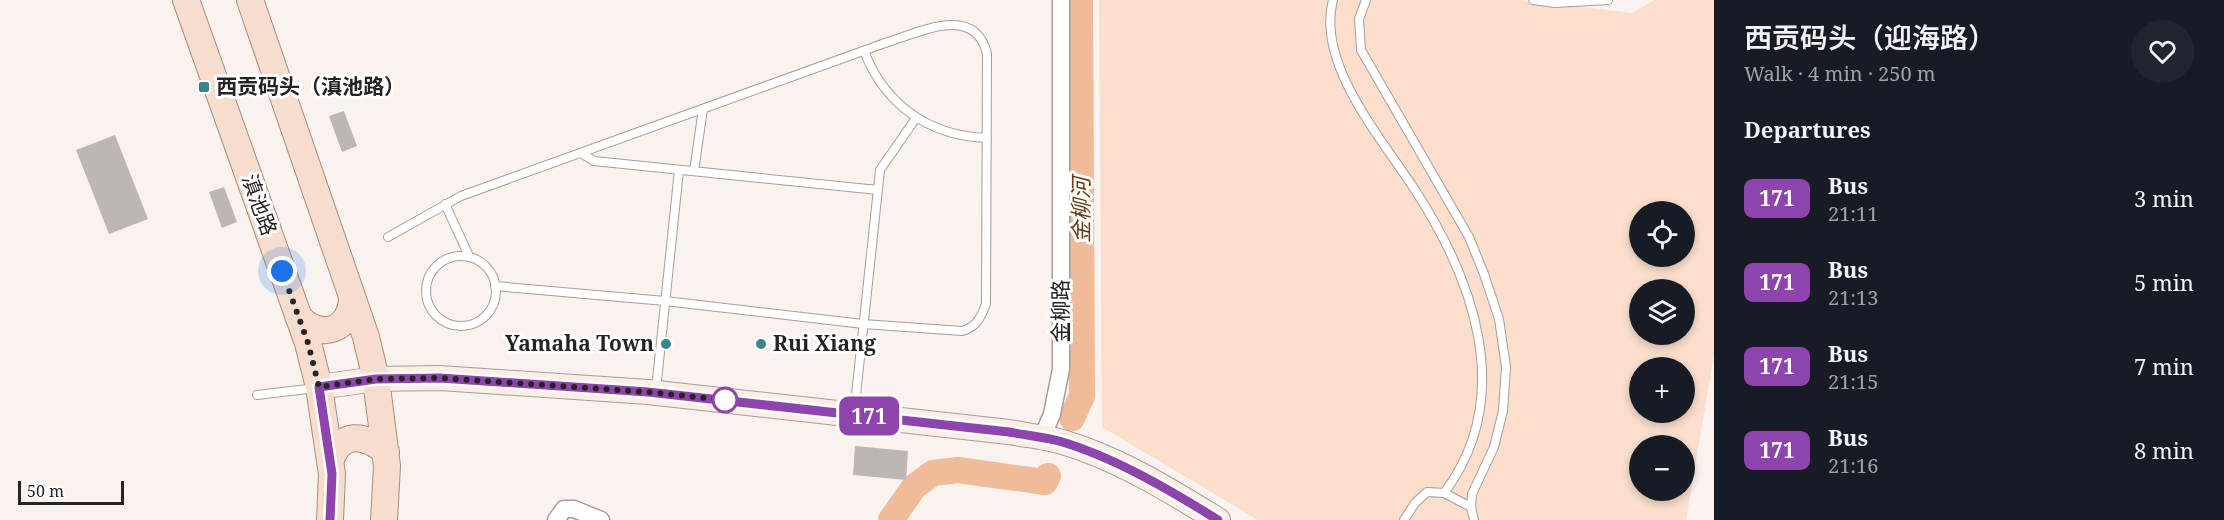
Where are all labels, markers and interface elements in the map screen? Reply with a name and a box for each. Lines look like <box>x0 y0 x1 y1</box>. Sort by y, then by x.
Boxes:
text: 西贡码头（迎海路） <box>1744 18 1996 56</box>
button: heart <box>2131 20 2194 83</box>
text: Walk · 4 min · 250 m <box>1744 60 1936 87</box>
place label: 西贡码头（滇池路） <box>216 72 405 100</box>
marker: 西贡码头（滇池路） <box>197 80 211 94</box>
text: Departures <box>1744 114 1871 144</box>
street label: 滇池路 <box>236 170 284 239</box>
text: Bus <box>1828 170 1868 200</box>
water label: 金柳河 <box>1065 173 1095 243</box>
text: 3 min <box>2134 183 2194 213</box>
text: 171 <box>1759 184 1795 212</box>
text: 21:11 <box>1828 200 1878 227</box>
map controls <box>1629 201 1695 501</box>
button: locate <box>1629 201 1695 267</box>
text: Bus <box>1828 254 1868 284</box>
your location <box>267 256 297 286</box>
text: 5 min <box>2134 267 2194 297</box>
text: 171 <box>1759 268 1795 296</box>
button: layers <box>1629 279 1695 345</box>
street label: 金柳路 <box>1046 280 1074 343</box>
text: 21:13 <box>1828 284 1878 311</box>
place label: Yamaha Town <box>505 329 654 357</box>
place label: Rui Xiang <box>773 329 876 357</box>
marker: Yamaha Town <box>659 337 673 351</box>
marker: Rui Xiang <box>754 337 768 351</box>
text: Bus <box>1828 338 1868 368</box>
text: 7 min <box>2134 351 2194 381</box>
text: 171 <box>1759 352 1795 380</box>
button: + <box>1629 357 1695 423</box>
text: 21:15 <box>1828 368 1878 395</box>
unlabelled marker <box>712 387 738 413</box>
line badge: 171 <box>834 396 904 436</box>
text: 171 <box>851 402 887 430</box>
text: Bus <box>1828 422 1868 452</box>
button: − <box>1629 435 1695 501</box>
text: 8 min <box>2134 435 2194 465</box>
text: 171 <box>1759 436 1795 464</box>
text: 21:16 <box>1828 452 1878 479</box>
scale bar <box>18 478 124 506</box>
text: 50 m <box>27 480 64 502</box>

